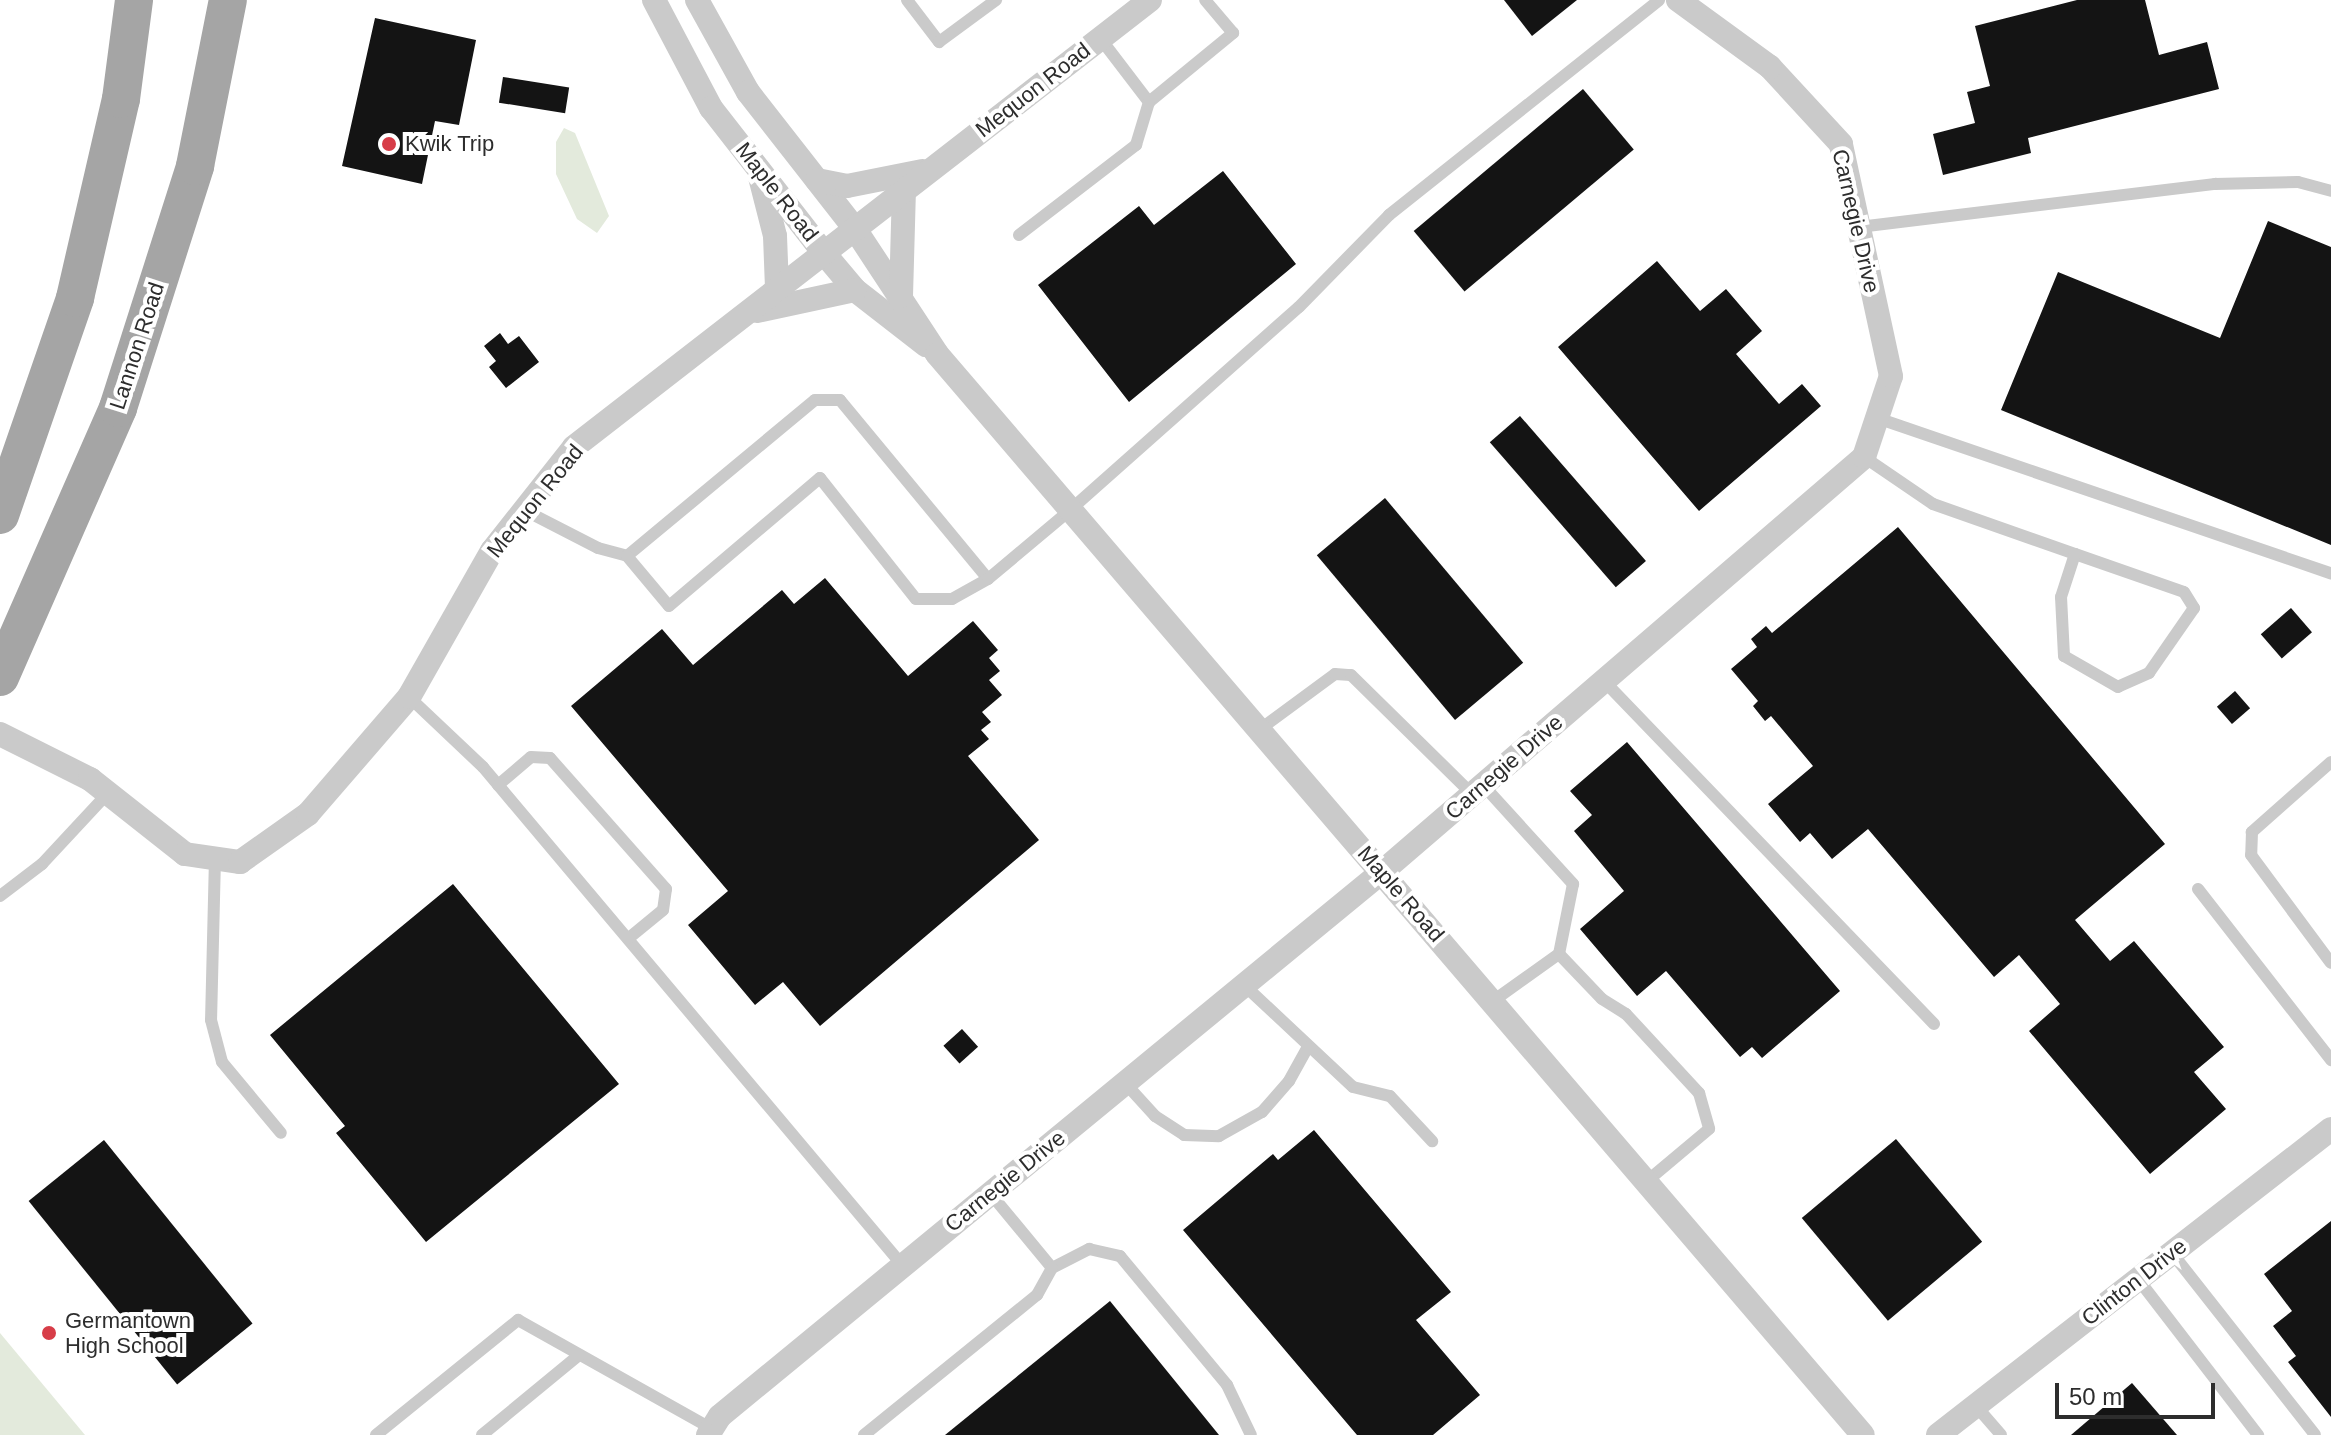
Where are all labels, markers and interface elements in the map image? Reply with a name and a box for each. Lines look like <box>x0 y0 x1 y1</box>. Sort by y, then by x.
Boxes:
street label: Mequon Road <box>970 37 1096 143</box>
place label: Kwik Trip <box>405 131 495 157</box>
marker: Kwik Trip <box>380 135 398 153</box>
street label: Maple Road <box>730 137 824 247</box>
street label: Carnegie Drive <box>1827 147 1885 295</box>
street label: Lannon Road <box>104 279 170 413</box>
street label: Mequon Road <box>481 439 589 563</box>
street label: Carnegie Drive <box>1440 709 1568 825</box>
street label: Maple Road <box>1352 841 1450 947</box>
street label: Carnegie Drive <box>940 1125 1070 1237</box>
street label: Clinton Drive <box>2076 1233 2192 1331</box>
place label: Germantown High School <box>65 1307 191 1358</box>
marker: Germantown High School <box>40 1324 58 1342</box>
scale bar <box>2059 1367 2219 1417</box>
text: 50 m <box>2069 1383 2122 1410</box>

